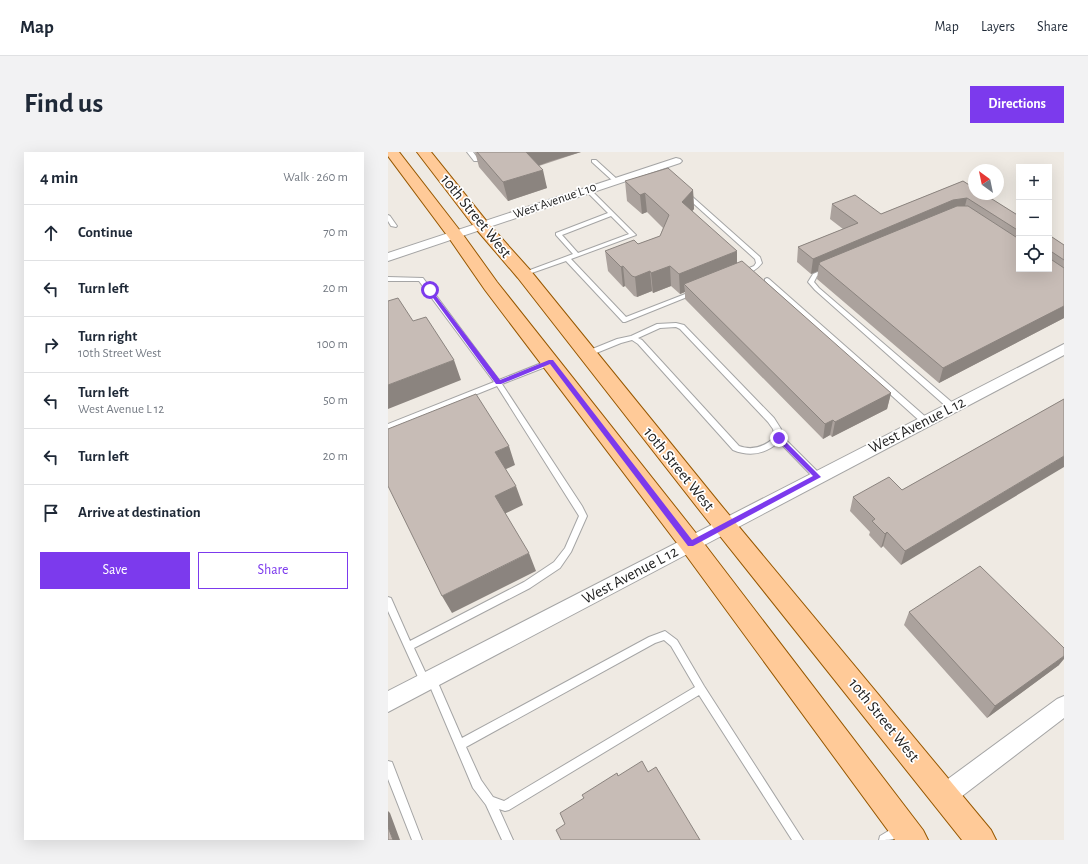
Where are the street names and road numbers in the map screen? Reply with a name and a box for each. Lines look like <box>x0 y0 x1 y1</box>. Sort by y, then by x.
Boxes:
street label: 10th Street West <box>438 171 514 261</box>
street label: West Avenue L 10 <box>512 181 598 221</box>
street label: West Avenue L 12 <box>866 394 968 456</box>
street label: 10th Street West <box>641 424 717 514</box>
street label: West Avenue L 12 <box>579 543 681 607</box>
street label: 10th Street West <box>846 675 922 765</box>

